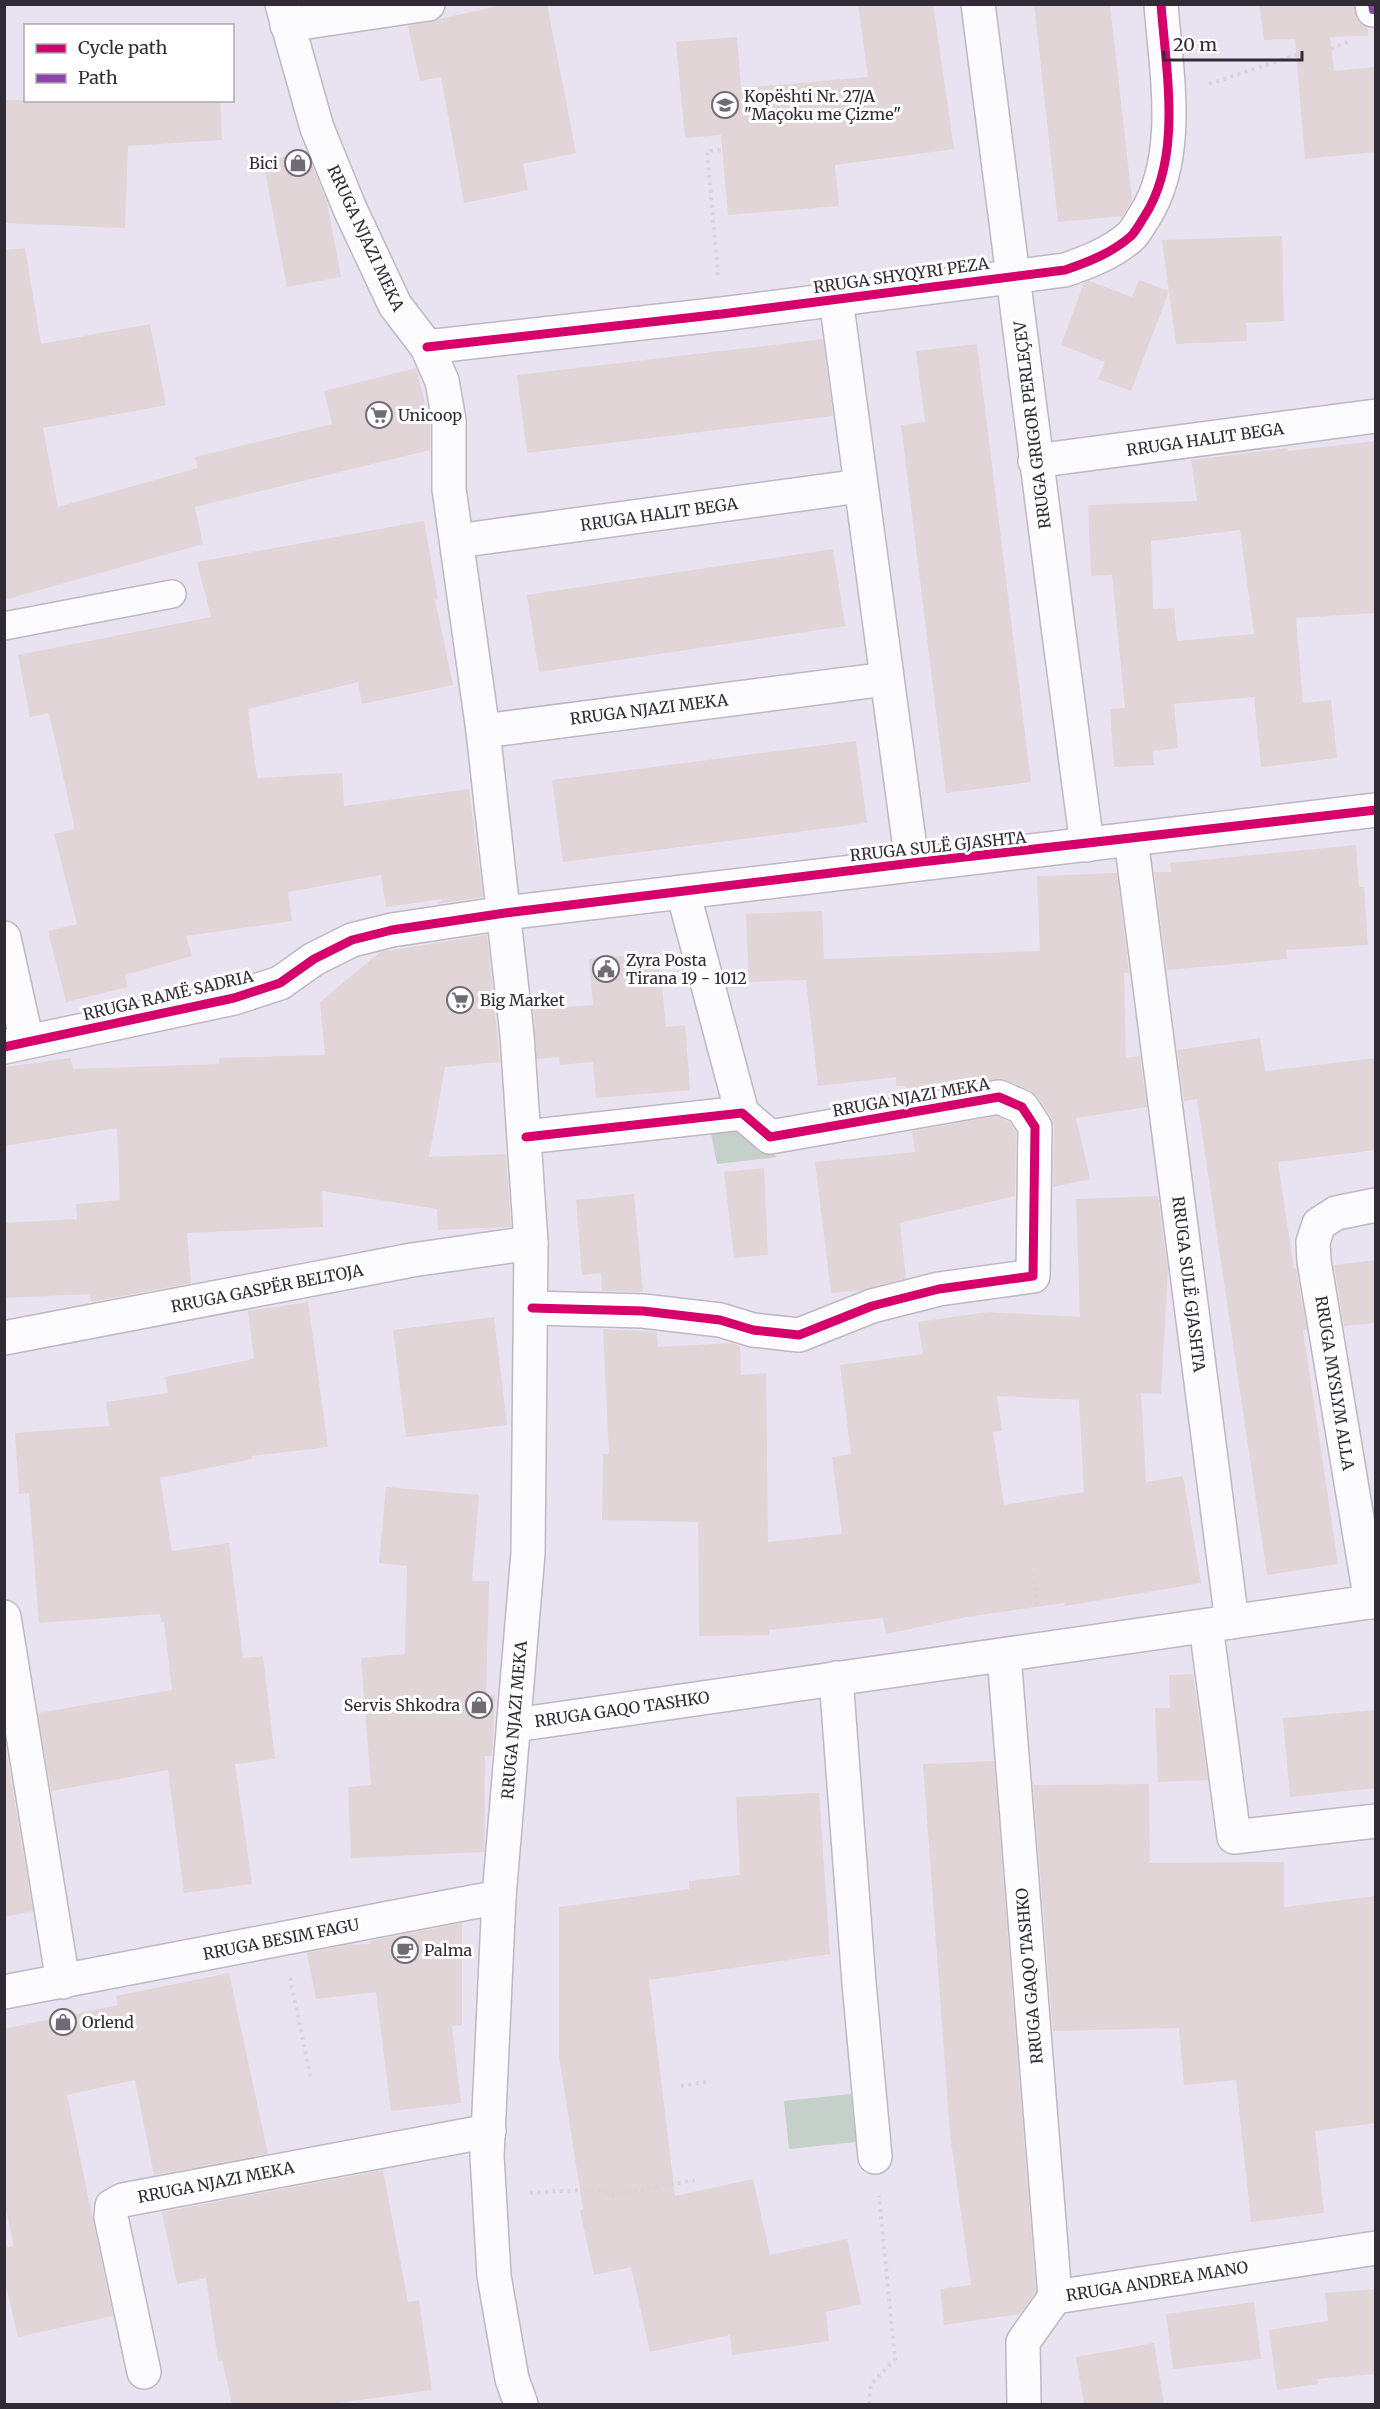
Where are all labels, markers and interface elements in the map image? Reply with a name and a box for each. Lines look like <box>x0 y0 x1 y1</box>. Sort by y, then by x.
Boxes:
legend <box>24 24 234 102</box>
scale bar <box>1164 24 1302 62</box>
text: 20 m <box>1173 33 1217 56</box>
text: Cycle path <box>78 36 168 59</box>
text: Path <box>78 66 118 89</box>
place label: Kopështi Nr. 27/A "Maçoku me Çizme" <box>744 86 901 124</box>
school or university icon: Kopështi Nr. 27/A "Maçoku me Çizme" <box>710 90 740 120</box>
shop icon: Bici <box>283 148 313 178</box>
place label: Bici <box>249 153 278 173</box>
street label: RRUGA NJAZI MEKA <box>323 162 409 315</box>
street label: RRUGA SHYQYRI PEZA <box>812 253 991 297</box>
street label: RRUGA GRIGOR PERLEÇEV <box>1009 320 1055 530</box>
supermarket icon: Unicoop <box>364 400 394 430</box>
place label: Unicoop <box>398 405 462 425</box>
street label: RRUGA HALIT BEGA <box>1125 418 1286 460</box>
street label: RRUGA HALIT BEGA <box>579 493 740 535</box>
street label: RRUGA NJAZI MEKA <box>569 689 730 729</box>
street label: RRUGA SULË GJASHTA <box>849 827 1028 865</box>
place label: Zyra Posta Tirana 19 - 1012 <box>626 950 747 988</box>
public building icon: Zyra Posta Tirana 19 - 1012 <box>591 954 621 984</box>
street label: RRUGA RAMË SADRIA <box>81 965 256 1024</box>
supermarket icon: Big Market <box>445 985 475 1015</box>
place label: Big Market <box>480 990 565 1010</box>
street label: RRUGA NJAZI MEKA <box>831 1073 992 1121</box>
street label: RRUGA SULË GJASHTA <box>1168 1195 1210 1374</box>
street label: RRUGA GASPËR BELTOJA <box>169 1259 366 1316</box>
street label: RRUGA MYSLYM ALLA <box>1311 1294 1359 1473</box>
street label: RRUGA NJAZI MEKA <box>497 1639 531 1800</box>
street label: RRUGA GAQO TASHKO <box>533 1687 711 1731</box>
shop icon: Servis Shkodra <box>464 1690 494 1720</box>
place label: Servis Shkodra <box>344 1695 460 1715</box>
street label: RRUGA GAQO TASHKO <box>1011 1887 1047 2065</box>
street label: RRUGA BESIM FAGU <box>201 1914 361 1964</box>
cafe icon: Palma <box>390 1935 420 1965</box>
place label: Palma <box>424 1940 473 1960</box>
shop icon: Orlend <box>48 2007 78 2037</box>
place label: Orlend <box>82 2012 134 2032</box>
street label: RRUGA NJAZI MEKA <box>136 2157 297 2207</box>
street label: RRUGA ANDREA MANO <box>1064 2257 1250 2305</box>

